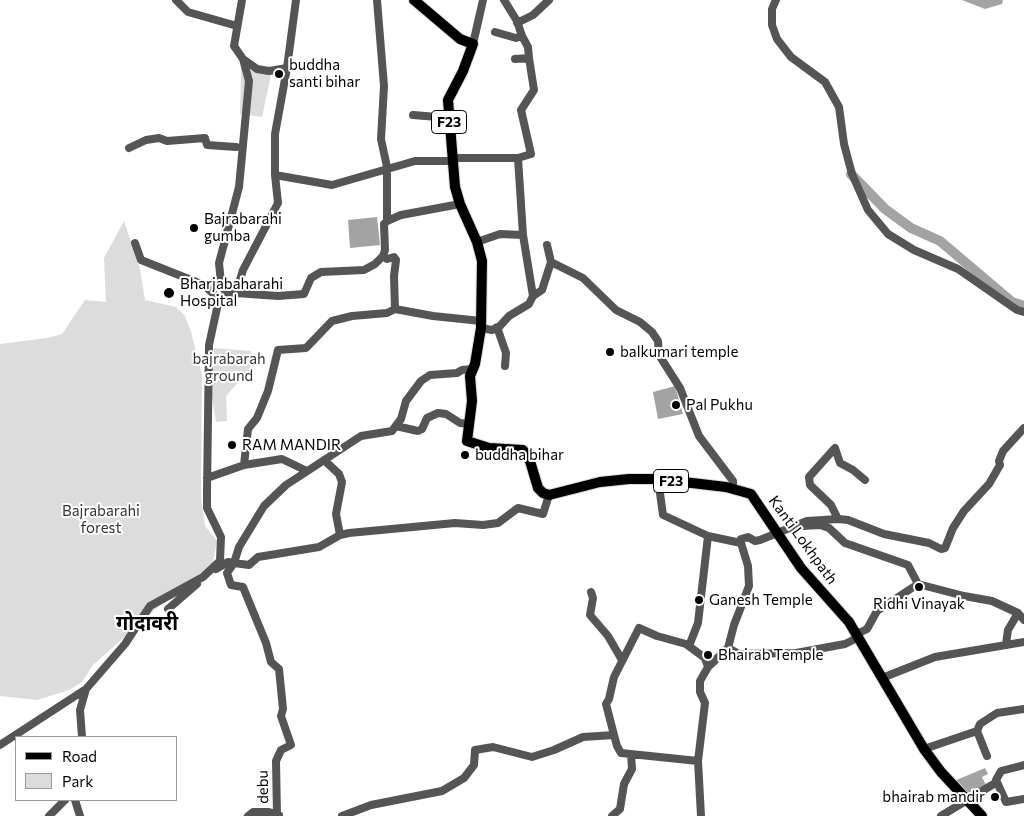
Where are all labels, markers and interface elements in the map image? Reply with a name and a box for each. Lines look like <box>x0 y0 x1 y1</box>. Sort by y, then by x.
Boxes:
place label: buddha santi bihar <box>289 56 360 91</box>
marker: buddha santi bihar <box>273 68 285 80</box>
road number: F23 <box>432 110 466 134</box>
place label: Bajrabarahi gumba <box>204 210 282 245</box>
marker: Bajrabarahi gumba <box>188 222 200 234</box>
place label: Bharjabaharahi Hospital <box>180 275 283 310</box>
marker: Bharjabaharahi Hospital <box>162 286 176 300</box>
place label: balkumari temple <box>620 343 738 361</box>
marker: balkumari temple <box>604 346 616 358</box>
park label: bajrabarah ground <box>192 350 266 385</box>
place label: Pal Pukhu <box>686 396 753 414</box>
marker: Pal Pukhu <box>670 399 682 411</box>
place label: RAM MANDIR <box>242 436 341 454</box>
marker: RAM MANDIR <box>226 439 238 451</box>
place label: buddha bihar <box>475 446 564 464</box>
marker: buddha bihar <box>459 449 471 461</box>
road number: F23 <box>654 470 688 492</box>
street label: Kanti Lokhpath <box>765 492 841 588</box>
park label: Bajrabarahi forest <box>62 502 140 537</box>
marker: Ridhi Vinayak <box>913 581 925 593</box>
place label: Ganesh Temple <box>709 591 813 609</box>
marker: Ganesh Temple <box>693 594 705 606</box>
place label: Ridhi Vinayak <box>873 595 965 613</box>
district label: गोदावरी <box>116 611 178 635</box>
place label: Bhairab Temple <box>718 646 823 664</box>
marker: Bhairab Temple <box>702 649 714 661</box>
legend <box>15 736 178 801</box>
text: Road <box>62 747 97 765</box>
street label: debu <box>254 770 272 804</box>
text: Park <box>62 772 93 790</box>
place label: bhairab mandir <box>882 788 985 806</box>
marker: bhairab mandir <box>989 791 1001 803</box>

